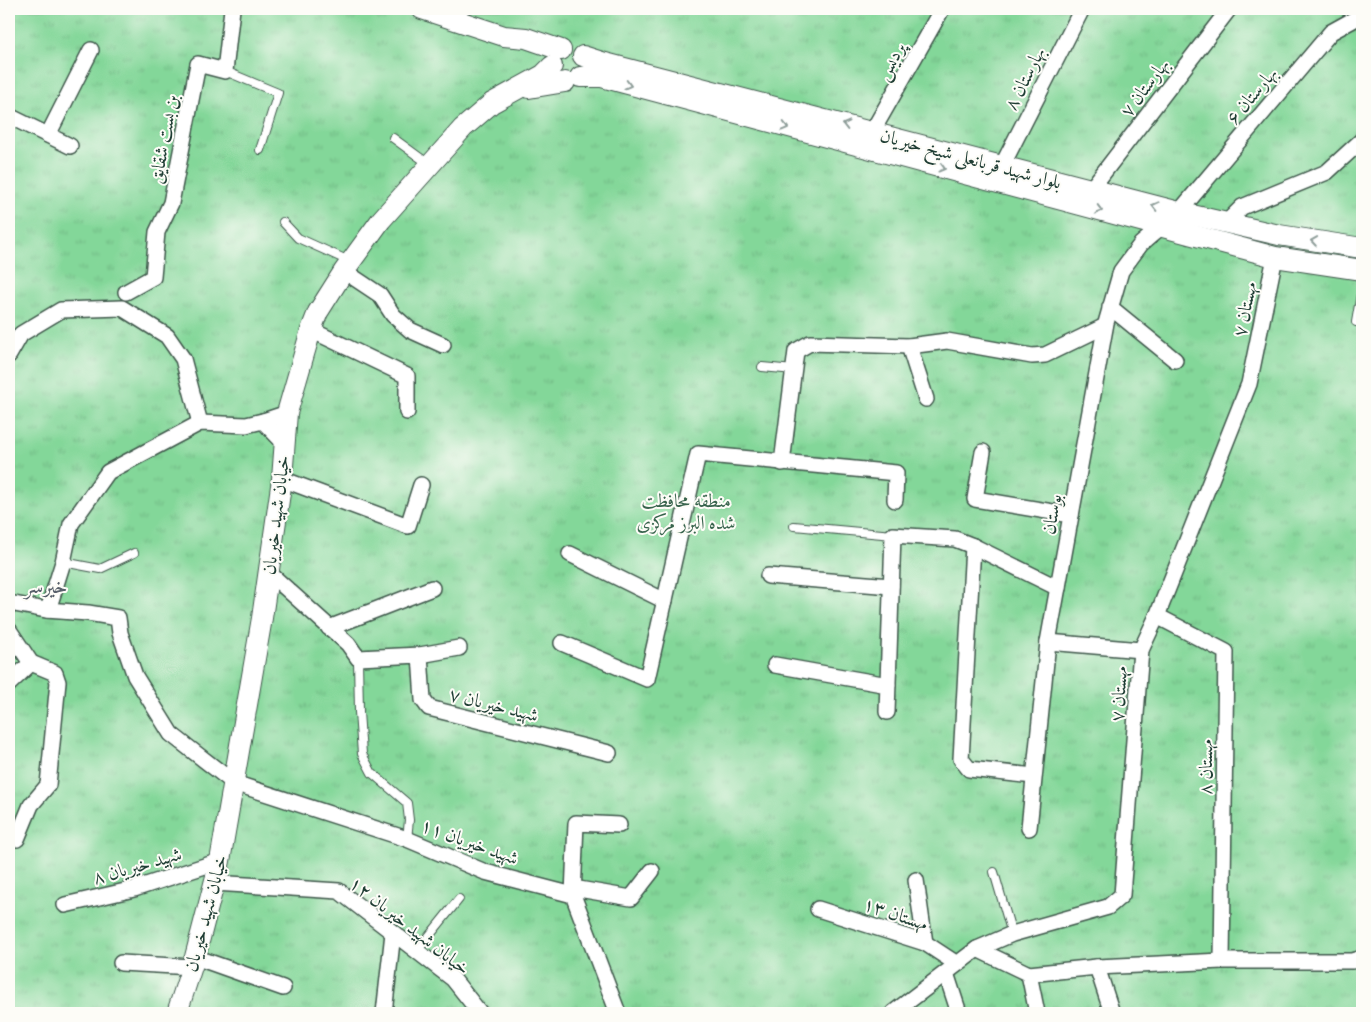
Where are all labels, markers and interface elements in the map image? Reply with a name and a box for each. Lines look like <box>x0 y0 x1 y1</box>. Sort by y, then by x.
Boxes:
street label: پردیس <box>872 37 913 85</box>
street label: بهارستان ۸ <box>1000 43 1051 114</box>
street label: بهارستان ۷ <box>1116 54 1175 122</box>
street label: بهارستان ۶ <box>1222 63 1283 129</box>
one-way arrow <box>624 79 632 89</box>
street label: بن بست شقایق <box>145 92 184 186</box>
one-way arrow <box>841 120 850 131</box>
one-way arrow <box>781 121 790 132</box>
street label: بلوار شهید قربانعلی شیخ خیریان <box>876 124 1064 200</box>
one-way arrow <box>938 163 946 173</box>
one-way arrow <box>1151 201 1160 212</box>
one-way arrow <box>1095 204 1104 215</box>
one-way arrow <box>1310 236 1318 246</box>
street label: مهستان ۷ <box>1228 280 1263 339</box>
street label: خیابان شهید خیریان <box>258 454 295 576</box>
park label: منطقه محافظت شده البرز مرکزی <box>636 490 736 536</box>
street label: بوستان <box>1038 492 1067 536</box>
district label: خیرسر <box>22 574 68 600</box>
street label: مهستان ۷ <box>1106 665 1133 723</box>
street label: شهید خیریان ۷ <box>447 683 541 728</box>
street label: مهستان ۸ <box>1195 739 1218 795</box>
street label: شهید خیریان ۱۱ <box>417 814 522 871</box>
street label: شهید خیریان ۸ <box>90 843 184 890</box>
street label: خیابان شهید خیریان <box>180 852 233 975</box>
street label: خیابان شهید خیریان ۱۲ <box>344 872 474 980</box>
street label: مهستان ۱۳ <box>860 893 931 936</box>

